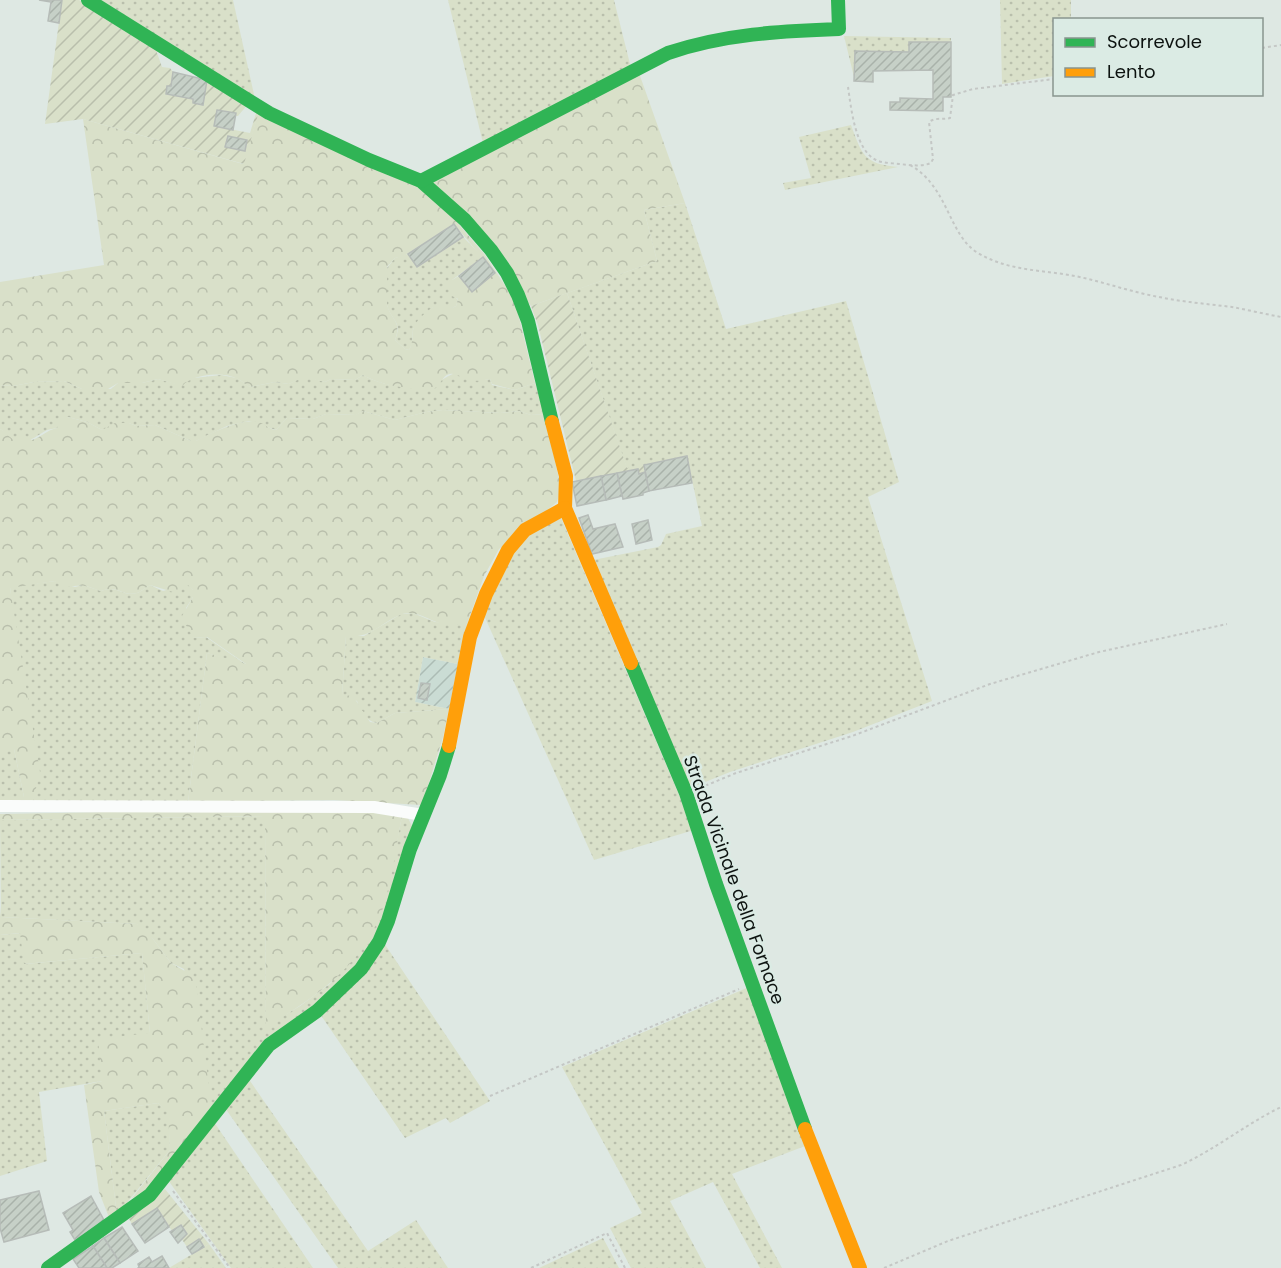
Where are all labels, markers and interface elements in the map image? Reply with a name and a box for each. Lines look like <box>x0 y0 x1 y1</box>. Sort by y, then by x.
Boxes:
legend <box>1053 18 1263 96</box>
text: Scorrevole <box>1107 29 1202 54</box>
text: Lento <box>1107 59 1156 84</box>
street label: Strada Vicinale della Fornace <box>678 752 791 1008</box>

